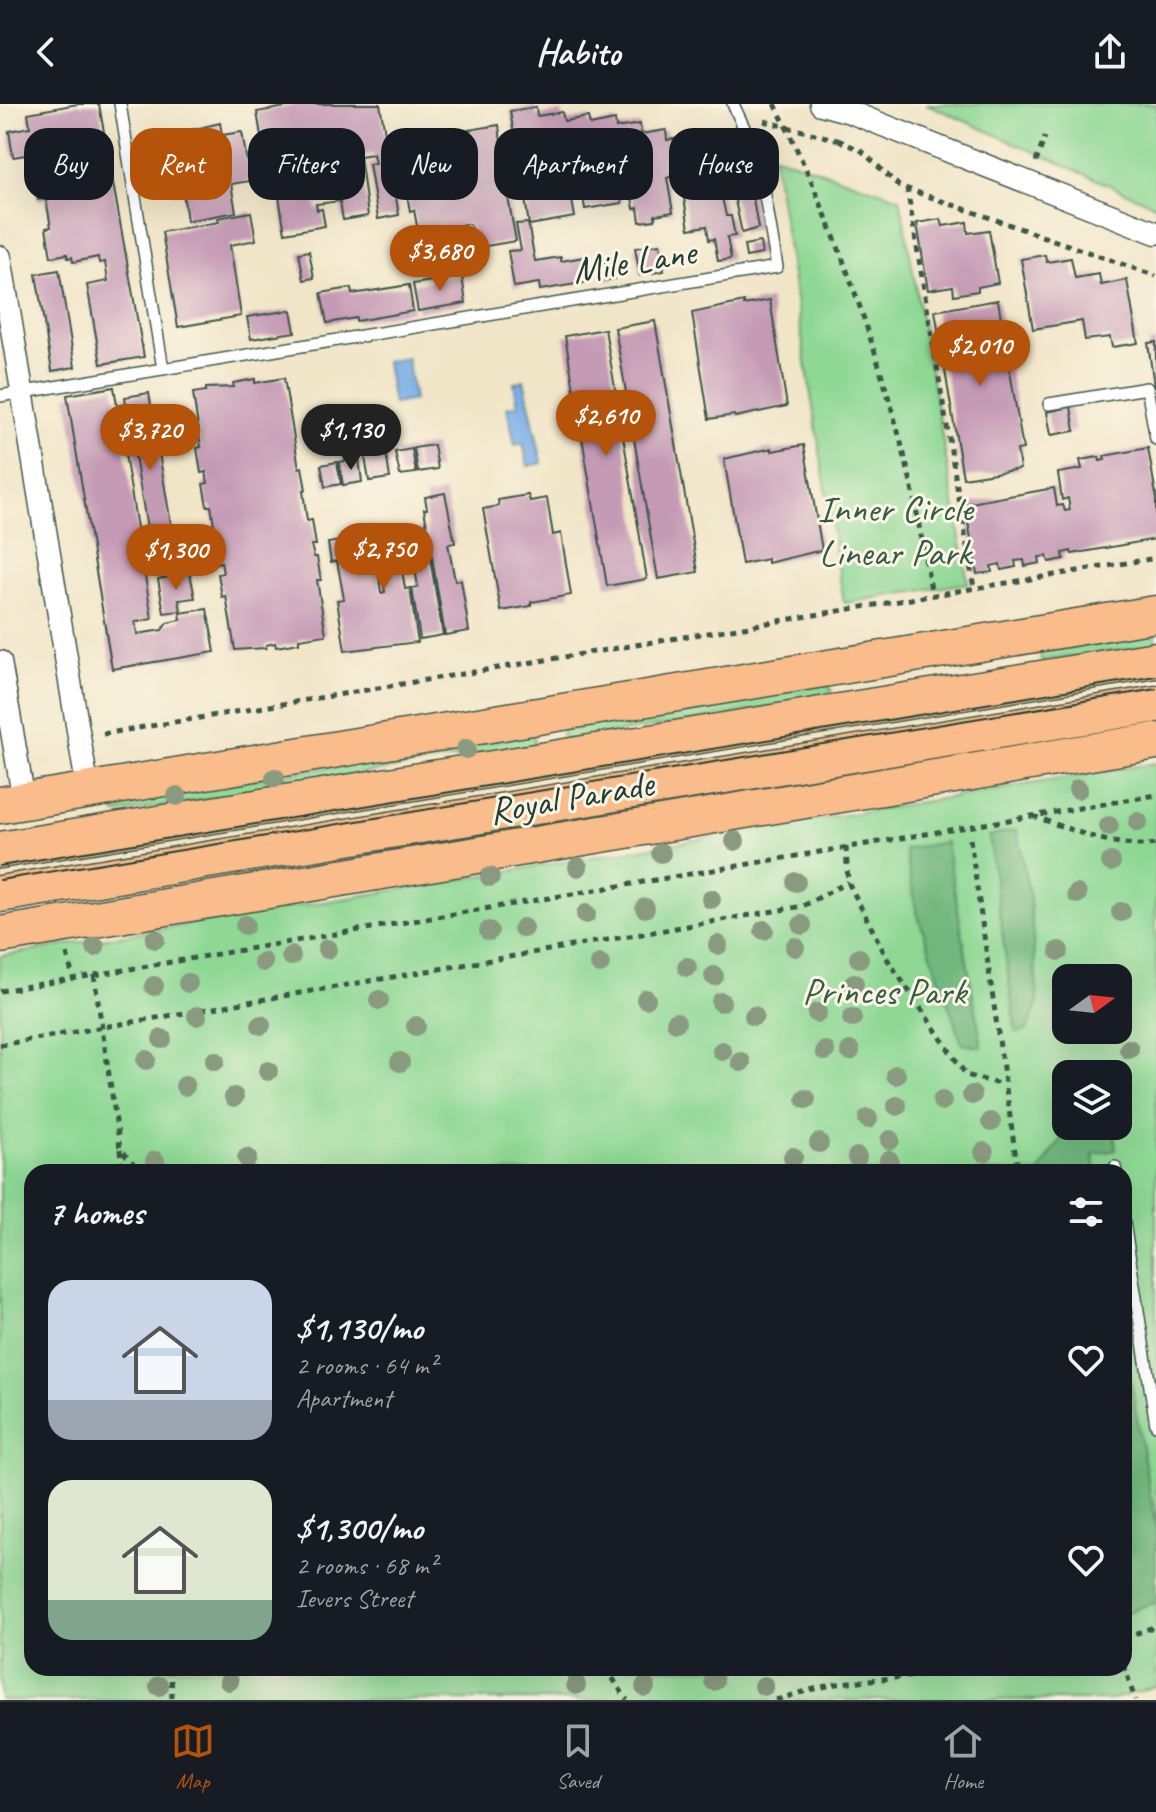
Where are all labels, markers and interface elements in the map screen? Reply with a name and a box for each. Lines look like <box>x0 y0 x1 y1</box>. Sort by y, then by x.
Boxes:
text: Habito <box>536 29 620 75</box>
icon: back <box>24 30 68 74</box>
icon: share <box>1088 30 1132 74</box>
chip: Buy <box>24 128 114 200</box>
chip: Rent <box>130 128 232 200</box>
chip: Filters <box>248 128 365 200</box>
chip: New <box>381 128 478 200</box>
chip: Apartment <box>494 128 653 200</box>
chip: House <box>669 128 779 200</box>
pin: $3,680 <box>375 225 505 293</box>
street label: Mile Lane <box>569 228 702 294</box>
text: $3,680 <box>408 234 472 267</box>
pin: $2,010 <box>915 320 1045 388</box>
text: $2,010 <box>948 329 1012 362</box>
pin: $2,610 <box>541 390 671 458</box>
text: $2,610 <box>574 399 638 432</box>
pin: $3,720 <box>85 404 215 472</box>
pin: $1,130 <box>286 404 416 472</box>
text: $3,720 <box>118 413 182 446</box>
text: $1,130 <box>319 413 383 446</box>
park label: Inner Circle Linear Park <box>817 485 975 576</box>
pin: $2,750 <box>319 523 449 591</box>
pin: $1,300 <box>111 524 241 592</box>
text: $2,750 <box>352 532 416 565</box>
text: $1,300 <box>144 533 208 566</box>
street label: Royal Parade <box>485 759 659 835</box>
north arrow <box>1052 964 1132 1044</box>
map controls <box>1052 964 1132 1140</box>
park label: Princes Park <box>802 968 969 1015</box>
button: layers <box>1052 1060 1132 1140</box>
icon: filters <box>1064 1190 1108 1234</box>
text: 7 homes <box>48 1191 144 1234</box>
text: $1,130/mo <box>296 1306 423 1349</box>
icon: home <box>112 1312 208 1408</box>
icon: heart <box>1064 1338 1108 1382</box>
text: 2 rooms · 64 m² <box>296 1349 437 1382</box>
text: Apartment <box>296 1382 392 1415</box>
text: $1,300/mo <box>296 1506 423 1549</box>
icon: home <box>112 1512 208 1608</box>
icon: heart <box>1064 1538 1108 1582</box>
text: 2 rooms · 68 m² <box>296 1549 437 1582</box>
text: Ievers Street <box>296 1582 413 1615</box>
tab: Map <box>171 1719 215 1795</box>
tab: Saved <box>556 1719 600 1795</box>
tab: Home <box>941 1719 985 1795</box>

